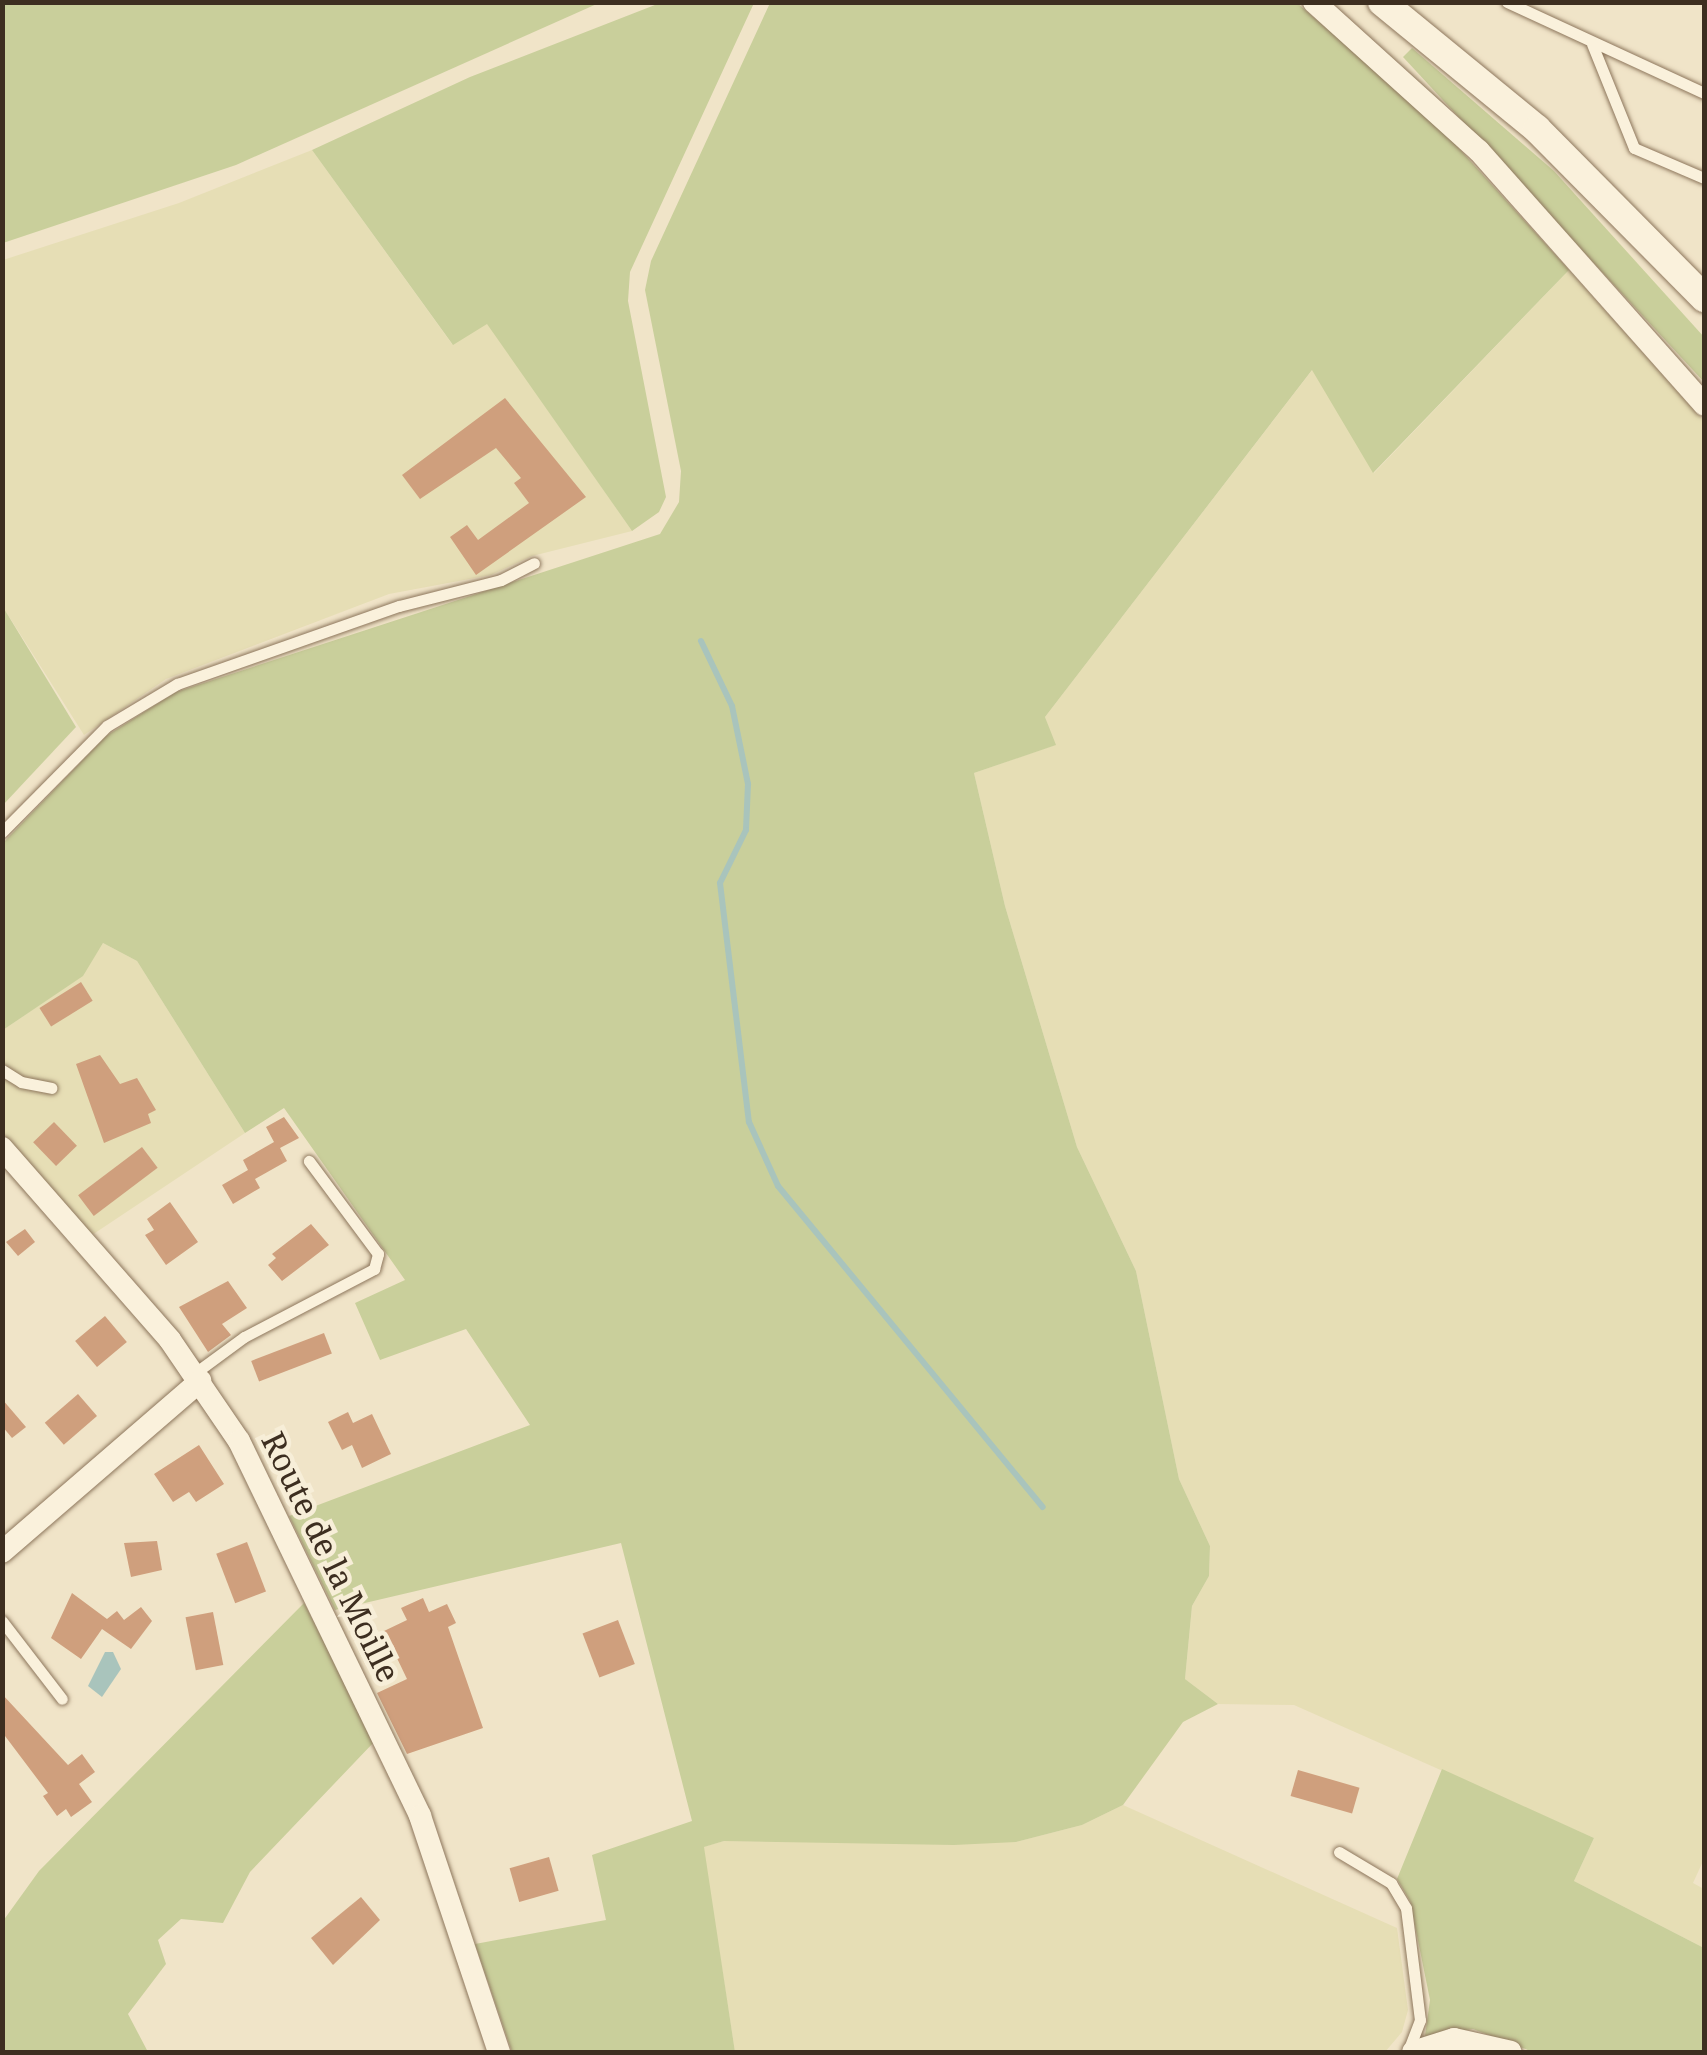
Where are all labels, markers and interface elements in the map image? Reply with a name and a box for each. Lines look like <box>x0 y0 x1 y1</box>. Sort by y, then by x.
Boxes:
street label: Route de la Moille <box>254 1426 408 1688</box>

